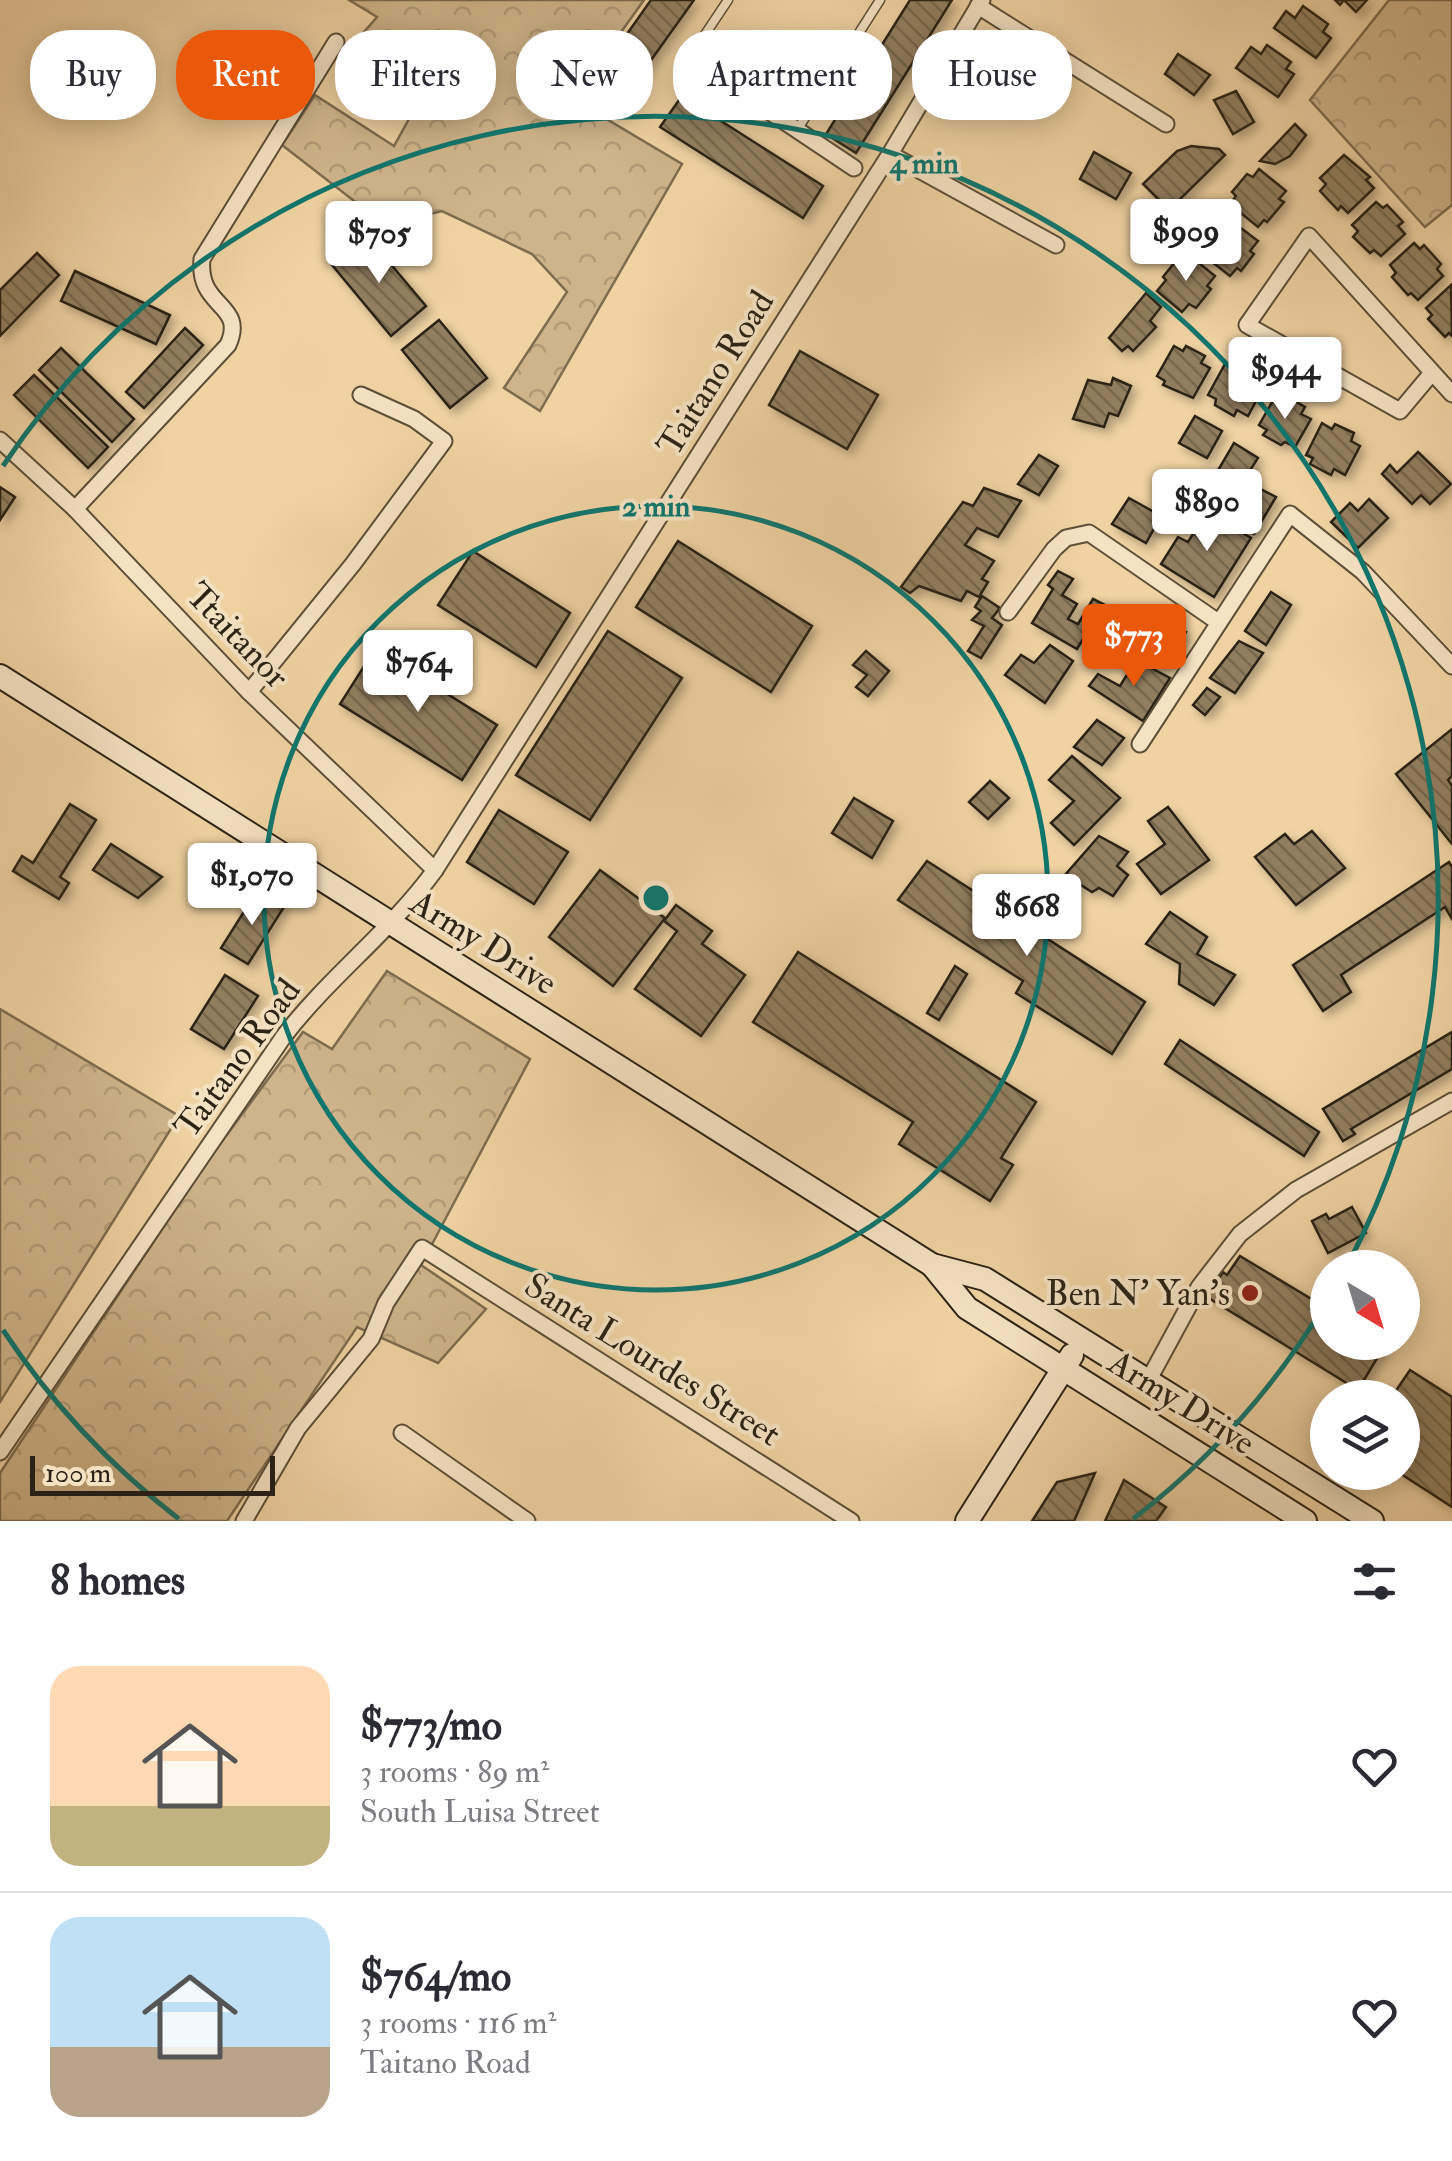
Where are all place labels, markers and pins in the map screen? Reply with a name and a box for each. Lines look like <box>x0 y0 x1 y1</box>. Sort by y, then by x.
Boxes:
pin: $909 <box>1127 199 1245 284</box>
pin: $705 <box>320 201 438 286</box>
pin: $944 <box>1226 337 1344 422</box>
pin: $890 <box>1148 469 1266 554</box>
pin: $773 <box>1075 604 1193 689</box>
pin: $764 <box>359 630 477 715</box>
pin: $1,070 <box>171 843 333 928</box>
pin: $668 <box>968 874 1086 959</box>
centre of rings <box>638 880 674 916</box>
place label: Ben N' Yan's <box>1046 1272 1230 1316</box>
marker: Ben N' Yan's <box>1239 1282 1261 1304</box>

